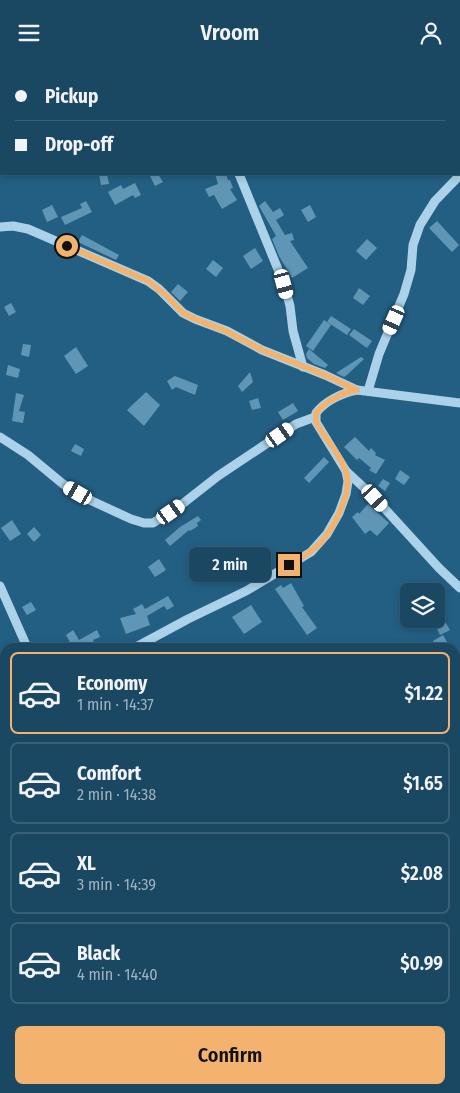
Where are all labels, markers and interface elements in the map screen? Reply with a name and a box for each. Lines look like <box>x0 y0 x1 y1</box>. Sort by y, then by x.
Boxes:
icon: menu <box>15 19 43 47</box>
text: Vroom <box>201 19 259 46</box>
icon: person <box>417 19 445 47</box>
text: Pickup <box>45 85 98 108</box>
text: Drop-off <box>45 133 113 156</box>
route start <box>56 235 78 257</box>
car <box>272 268 295 300</box>
car <box>381 303 406 337</box>
car <box>263 420 296 450</box>
car <box>61 479 94 507</box>
car <box>359 482 390 514</box>
car <box>154 497 187 527</box>
callout: 2 min <box>189 547 272 583</box>
route end <box>278 554 300 576</box>
text: 2 min <box>212 555 248 574</box>
map controls <box>400 583 445 628</box>
button: layers <box>400 583 445 628</box>
icon: car <box>17 671 62 716</box>
text: Economy <box>77 672 147 695</box>
text: $1.22 <box>405 682 443 705</box>
text: 1 min · 14:37 <box>77 695 154 714</box>
icon: car <box>17 761 62 806</box>
text: Comfort <box>77 762 141 785</box>
text: $1.65 <box>403 772 443 795</box>
text: 2 min · 14:38 <box>77 785 156 804</box>
icon: car <box>17 851 62 896</box>
text: XL <box>77 852 96 875</box>
text: $2.08 <box>401 862 443 885</box>
text: 3 min · 14:39 <box>77 875 156 894</box>
icon: car <box>17 941 62 986</box>
text: Black <box>77 942 120 965</box>
text: $0.99 <box>400 952 443 975</box>
text: 4 min · 14:40 <box>77 965 158 984</box>
button: Confirm <box>15 1026 445 1084</box>

